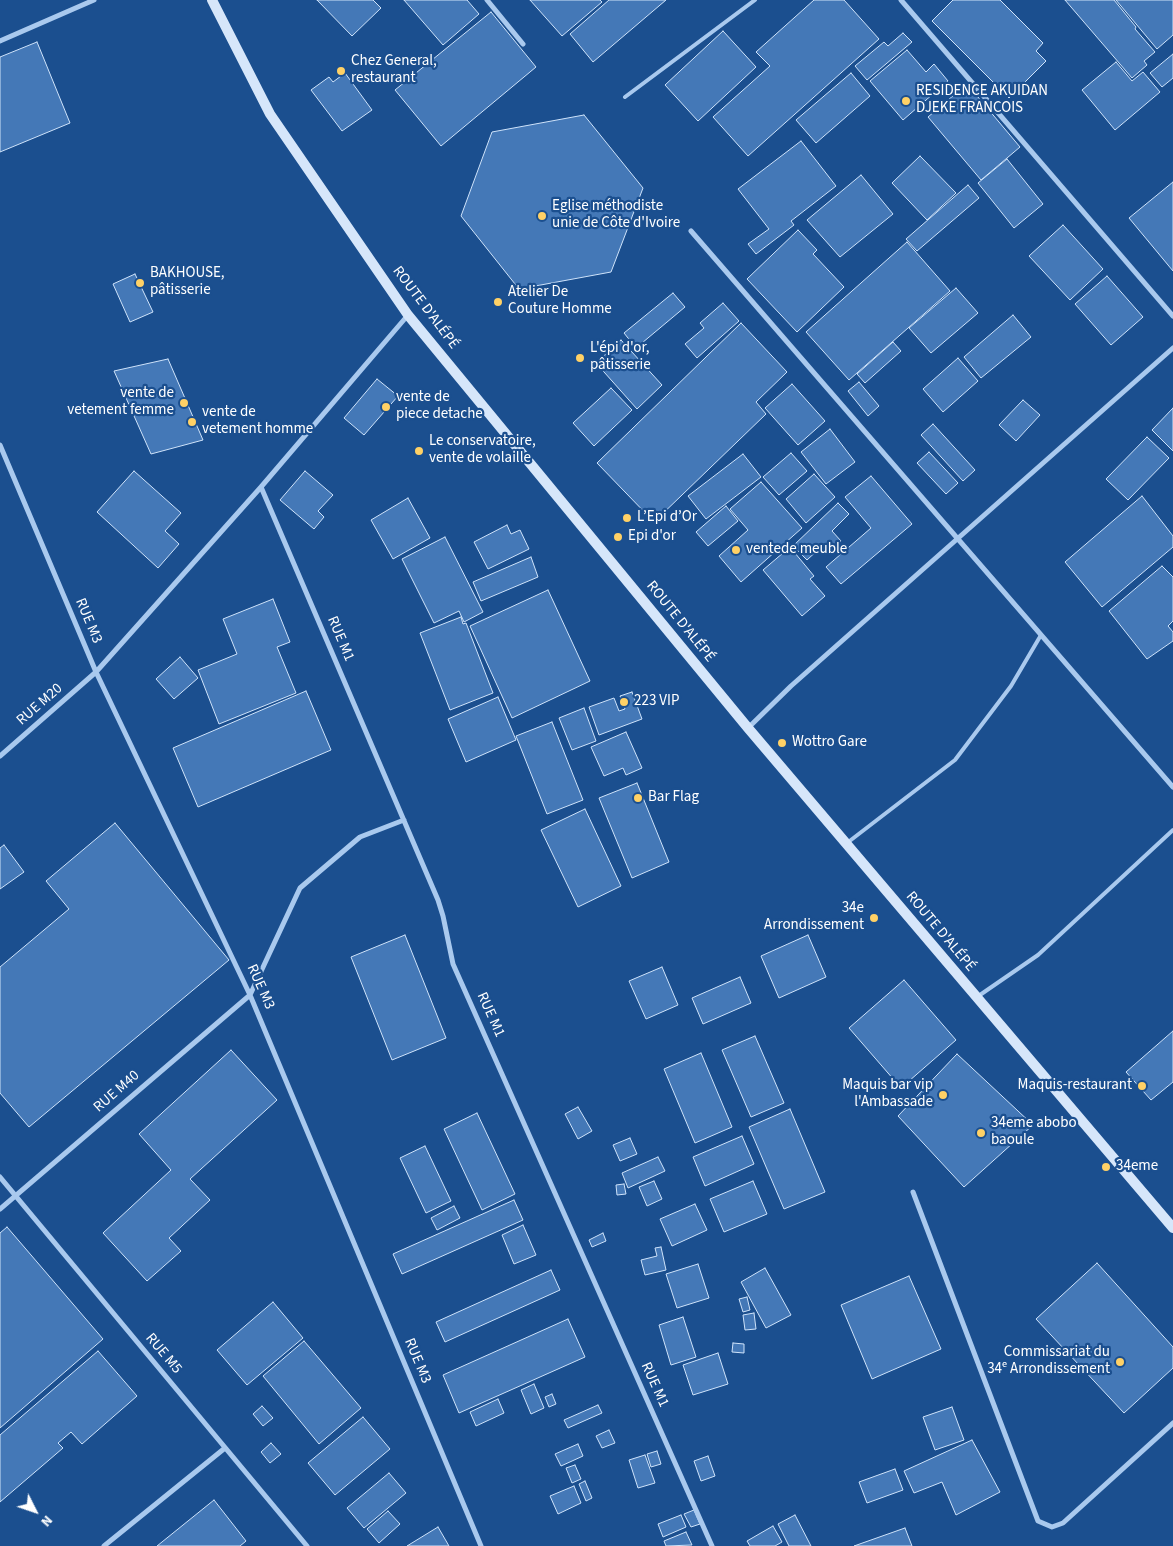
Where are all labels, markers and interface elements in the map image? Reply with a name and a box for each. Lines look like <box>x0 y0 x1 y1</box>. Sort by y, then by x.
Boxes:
place label: Chez General, restaurant <box>351 53 437 88</box>
marker: Chez General, restaurant <box>335 65 347 77</box>
place label: RESIDENCE AKUIDAN DJEKE FRANCOIS <box>916 83 1048 118</box>
marker: RESIDENCE AKUIDAN DJEKE FRANCOIS <box>900 95 912 107</box>
place label: Eglise méthodiste unie de Côte d'Ivoire <box>552 198 680 233</box>
marker: Eglise méthodiste unie de Côte d'Ivoire <box>536 210 548 222</box>
street label: ROUTE D'ALÉPÉ <box>388 263 462 353</box>
place label: BAKHOUSE, pâtisserie <box>150 265 225 300</box>
marker: BAKHOUSE, pâtisserie <box>134 277 146 289</box>
place label: Atelier De Couture Homme <box>508 284 612 319</box>
marker: Atelier De Couture Homme <box>492 296 504 308</box>
place label: L'épi d'or, pâtisserie <box>590 340 651 375</box>
marker: L'épi d'or, pâtisserie <box>574 352 586 364</box>
place label: vente de vetement femme <box>67 385 174 420</box>
place label: vente de piece detache <box>396 389 483 424</box>
marker: vente de vetement femme <box>178 397 190 409</box>
marker: vente de piece detache <box>380 401 392 413</box>
place label: vente de vetement homme <box>202 404 313 439</box>
marker: vente de vetement homme <box>186 416 198 428</box>
place label: Le conservatoire, vente de volaille <box>429 433 536 468</box>
marker: Le conservatoire, vente de volaille <box>413 445 425 457</box>
place label: L’Epi d’Or <box>637 509 697 527</box>
marker: L’Epi d’Or <box>621 512 633 524</box>
place label: Epi d'or <box>628 528 676 546</box>
marker: Epi d'or <box>612 531 624 543</box>
place label: ventede meuble <box>746 541 847 559</box>
marker: ventede meuble <box>730 544 742 556</box>
street label: ROUTE D'ALÉPÉ <box>642 578 718 666</box>
street label: RUE M3 <box>70 596 106 646</box>
street label: RUE M1 <box>322 614 358 664</box>
street label: RUE M20 <box>13 680 67 730</box>
place label: 223 VIP <box>634 693 680 711</box>
marker: 223 VIP <box>618 696 630 708</box>
place label: Wottro Gare <box>792 734 867 752</box>
marker: Wottro Gare <box>776 737 788 749</box>
place label: Bar Flag <box>648 789 699 807</box>
marker: Bar Flag <box>632 792 644 804</box>
street label: ROUTE D'ALÉPÉ <box>901 888 979 976</box>
place label: 34e Arrondissement <box>764 900 864 935</box>
marker: 34e Arrondissement <box>868 912 880 924</box>
street label: RUE M3 <box>242 962 278 1012</box>
street label: RUE M1 <box>472 990 508 1040</box>
street label: RUE M40 <box>90 1067 144 1117</box>
place label: Maquis bar vip l'Ambassade <box>842 1077 933 1112</box>
place label: Maquis-restaurant <box>1018 1077 1132 1095</box>
marker: Maquis-restaurant <box>1136 1080 1148 1092</box>
marker: Maquis bar vip l'Ambassade <box>937 1089 949 1101</box>
place label: 34eme abobo baoule <box>991 1115 1077 1150</box>
marker: 34eme abobo baoule <box>975 1127 987 1139</box>
place label: 34eme <box>1116 1158 1158 1176</box>
marker: 34eme <box>1100 1161 1112 1173</box>
street label: RUE M5 <box>141 1330 185 1378</box>
street label: RUE M3 <box>399 1336 435 1386</box>
place label: Commissariat du 34ᵉ Arrondissement <box>987 1344 1110 1379</box>
marker: Commissariat du 34ᵉ Arrondissement <box>1114 1356 1126 1368</box>
street label: RUE M1 <box>636 1360 672 1410</box>
north arrow <box>10 1486 60 1536</box>
text: N <box>36 1511 57 1531</box>

